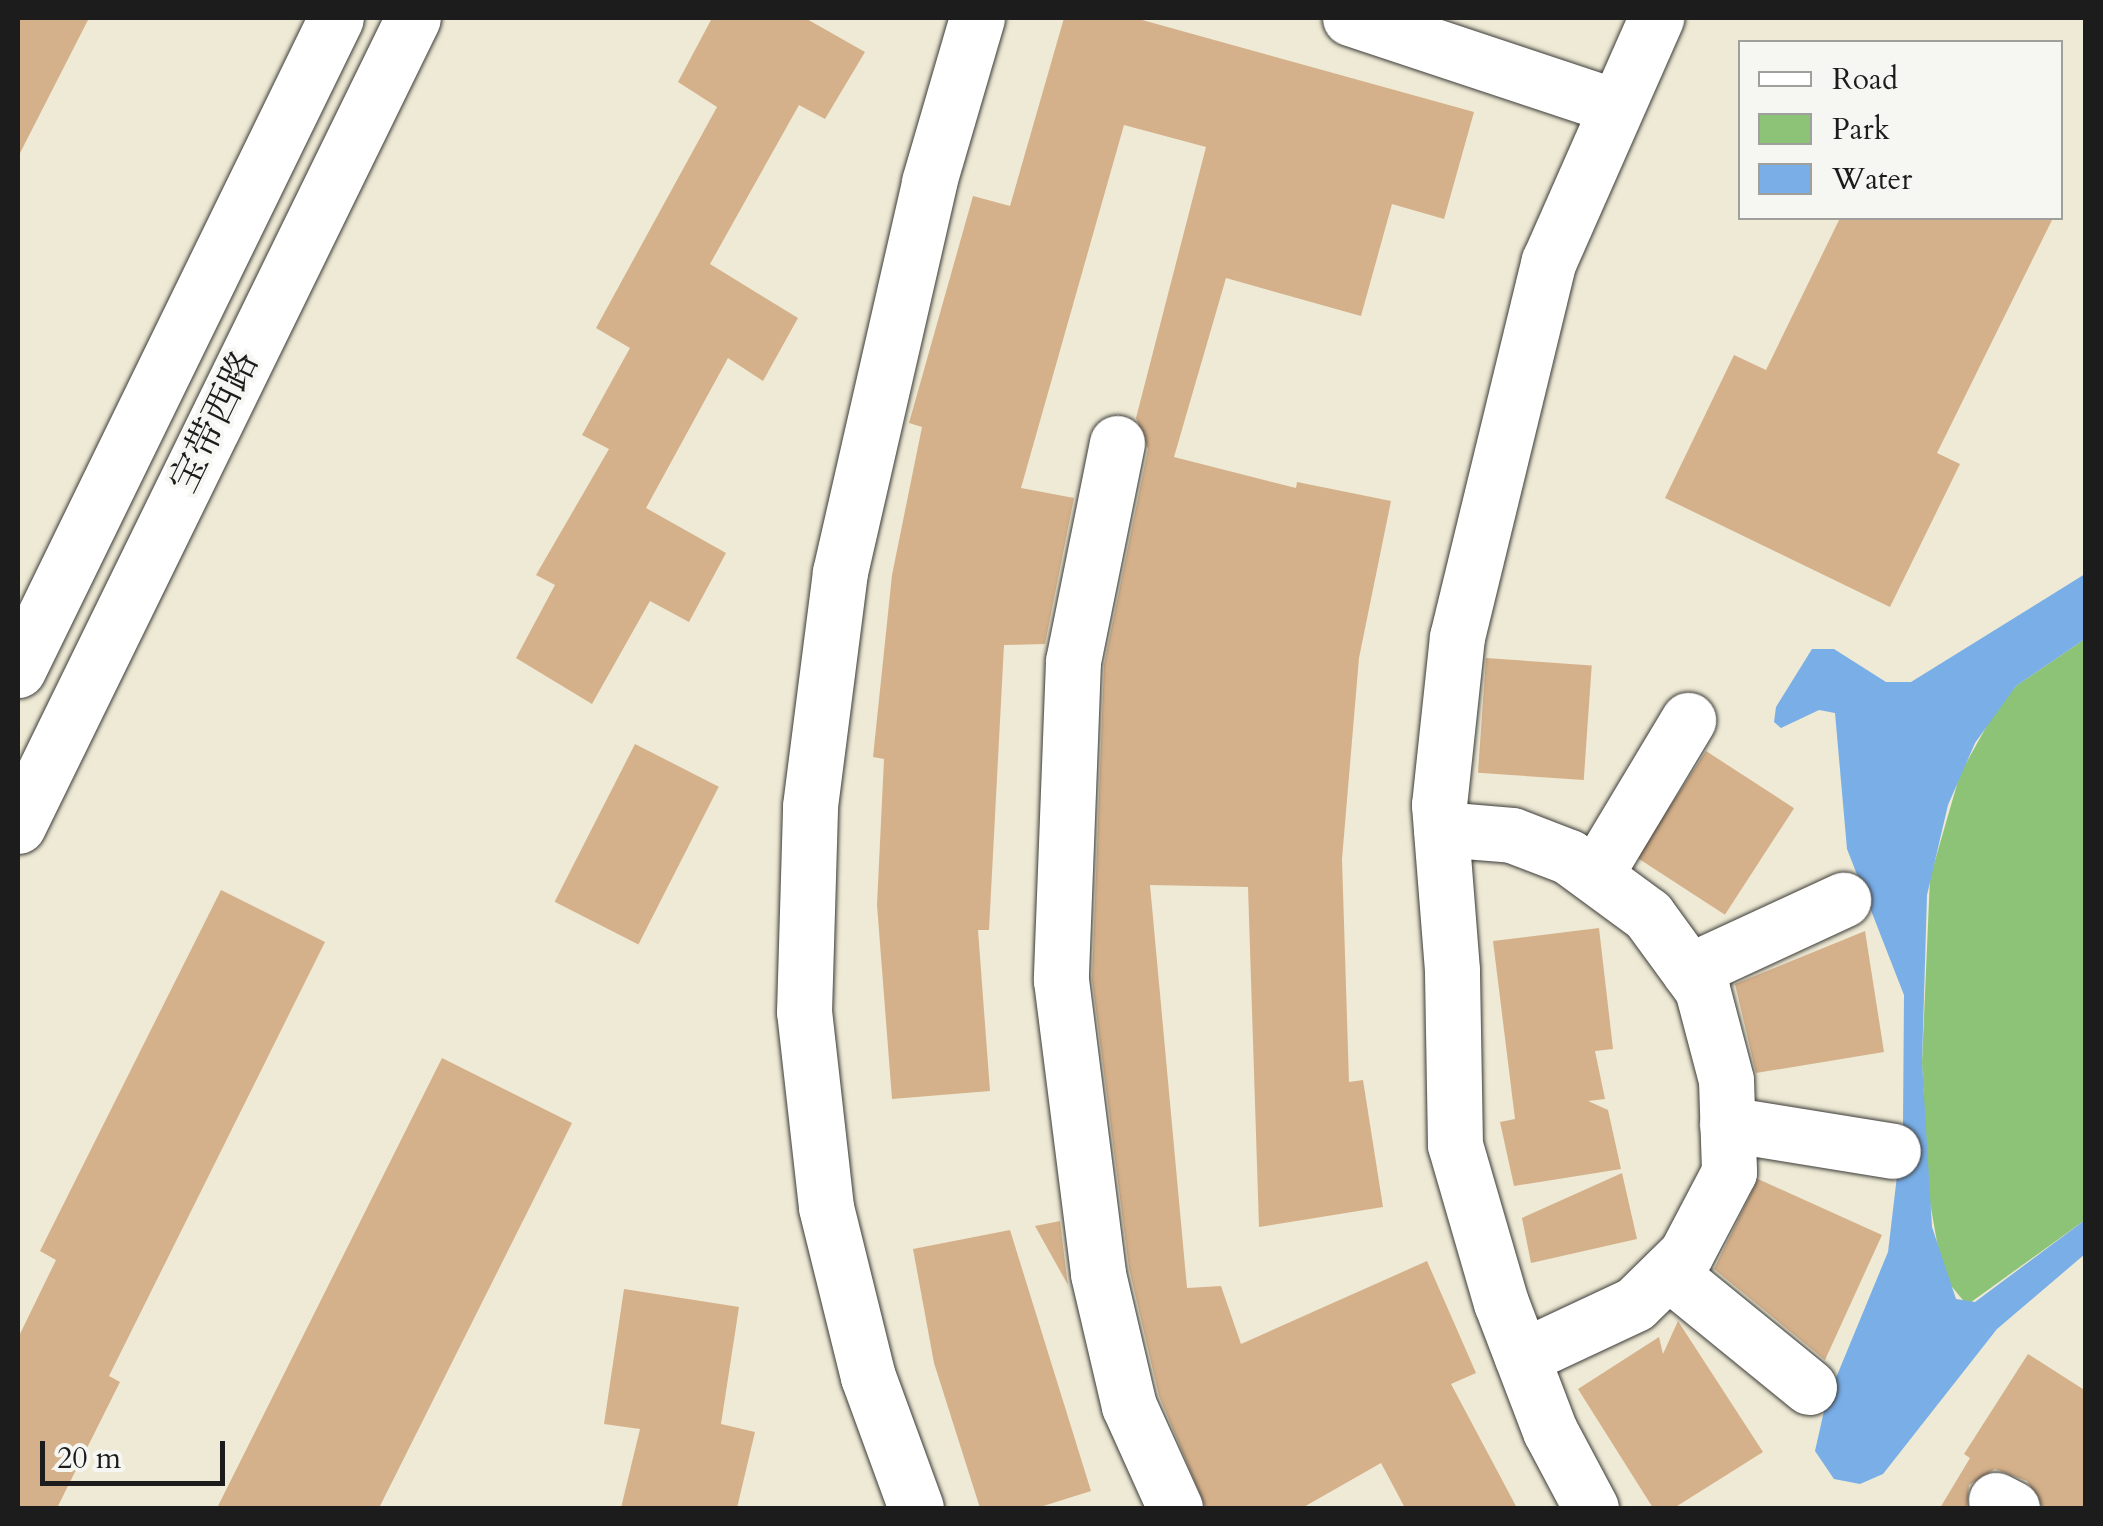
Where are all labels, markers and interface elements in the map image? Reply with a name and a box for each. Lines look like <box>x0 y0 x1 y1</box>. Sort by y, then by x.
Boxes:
legend <box>1738 40 2063 220</box>
text: Road <box>1832 59 1898 100</box>
text: Park <box>1832 109 1890 150</box>
text: Water <box>1832 159 1912 200</box>
street label: 宝带西路 <box>161 344 269 500</box>
scale bar <box>45 1421 230 1483</box>
text: 20 m <box>57 1438 121 1479</box>

